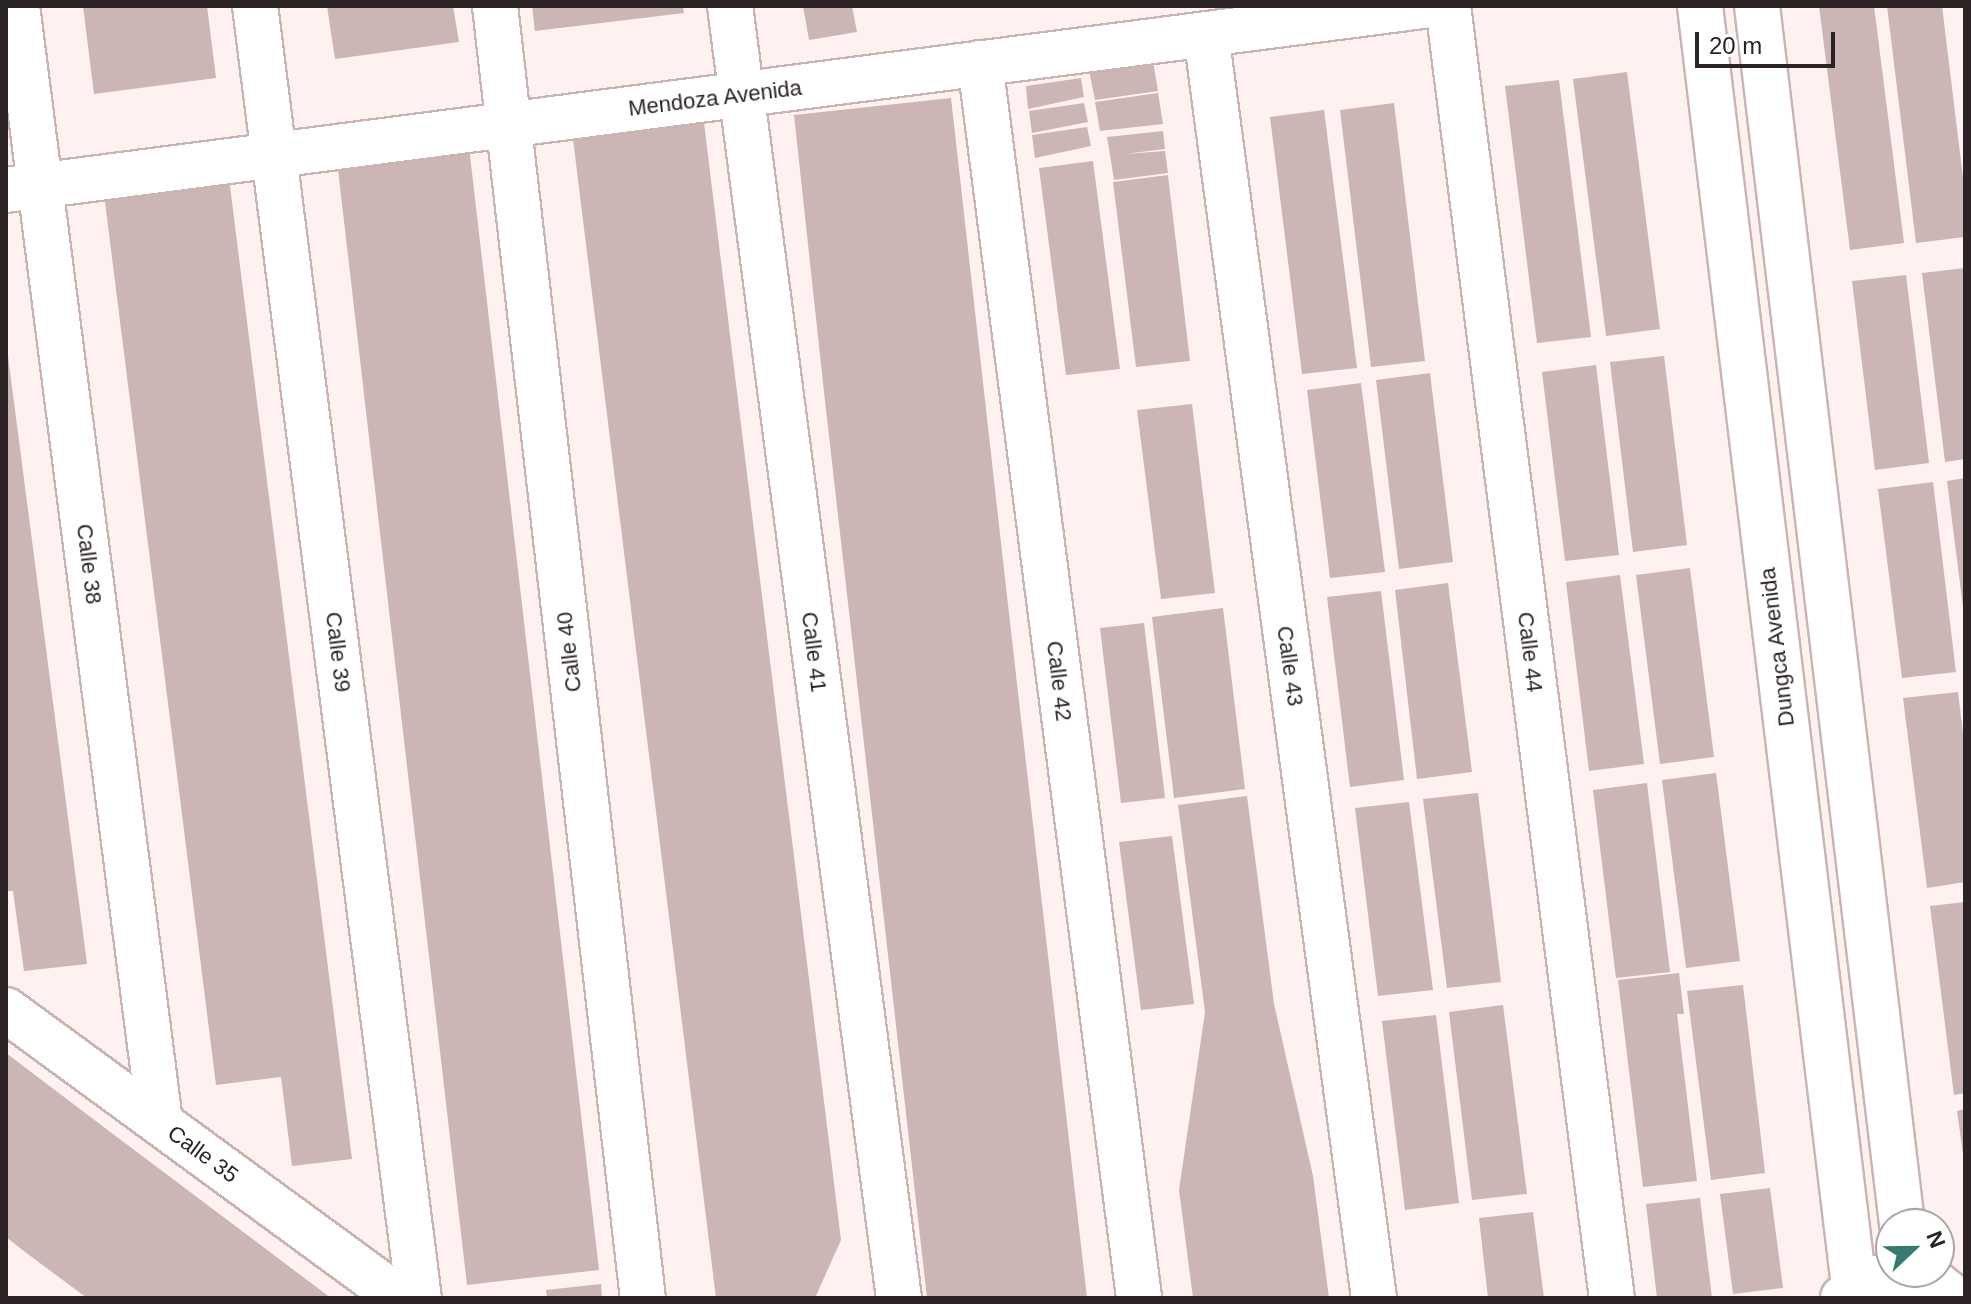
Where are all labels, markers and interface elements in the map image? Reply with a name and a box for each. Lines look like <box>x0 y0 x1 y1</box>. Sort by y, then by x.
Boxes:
scale bar <box>1699 16 1839 66</box>
text: 20 m <box>1709 32 1762 59</box>
street label: Mendoza Avenida <box>626 74 804 122</box>
street label: Calle 38 <box>71 522 107 606</box>
street label: Dungca Avenida <box>1754 565 1800 729</box>
street label: Calle 39 <box>320 610 356 694</box>
street label: Calle 40 <box>551 610 587 694</box>
street label: Calle 41 <box>796 610 832 694</box>
street label: Calle 44 <box>1512 610 1548 694</box>
street label: Calle 43 <box>1271 624 1309 708</box>
street label: Calle 42 <box>1041 639 1077 723</box>
street label: Calle 35 <box>163 1120 243 1188</box>
north arrow <box>1875 1208 1955 1288</box>
text: N <box>1921 1228 1950 1252</box>

